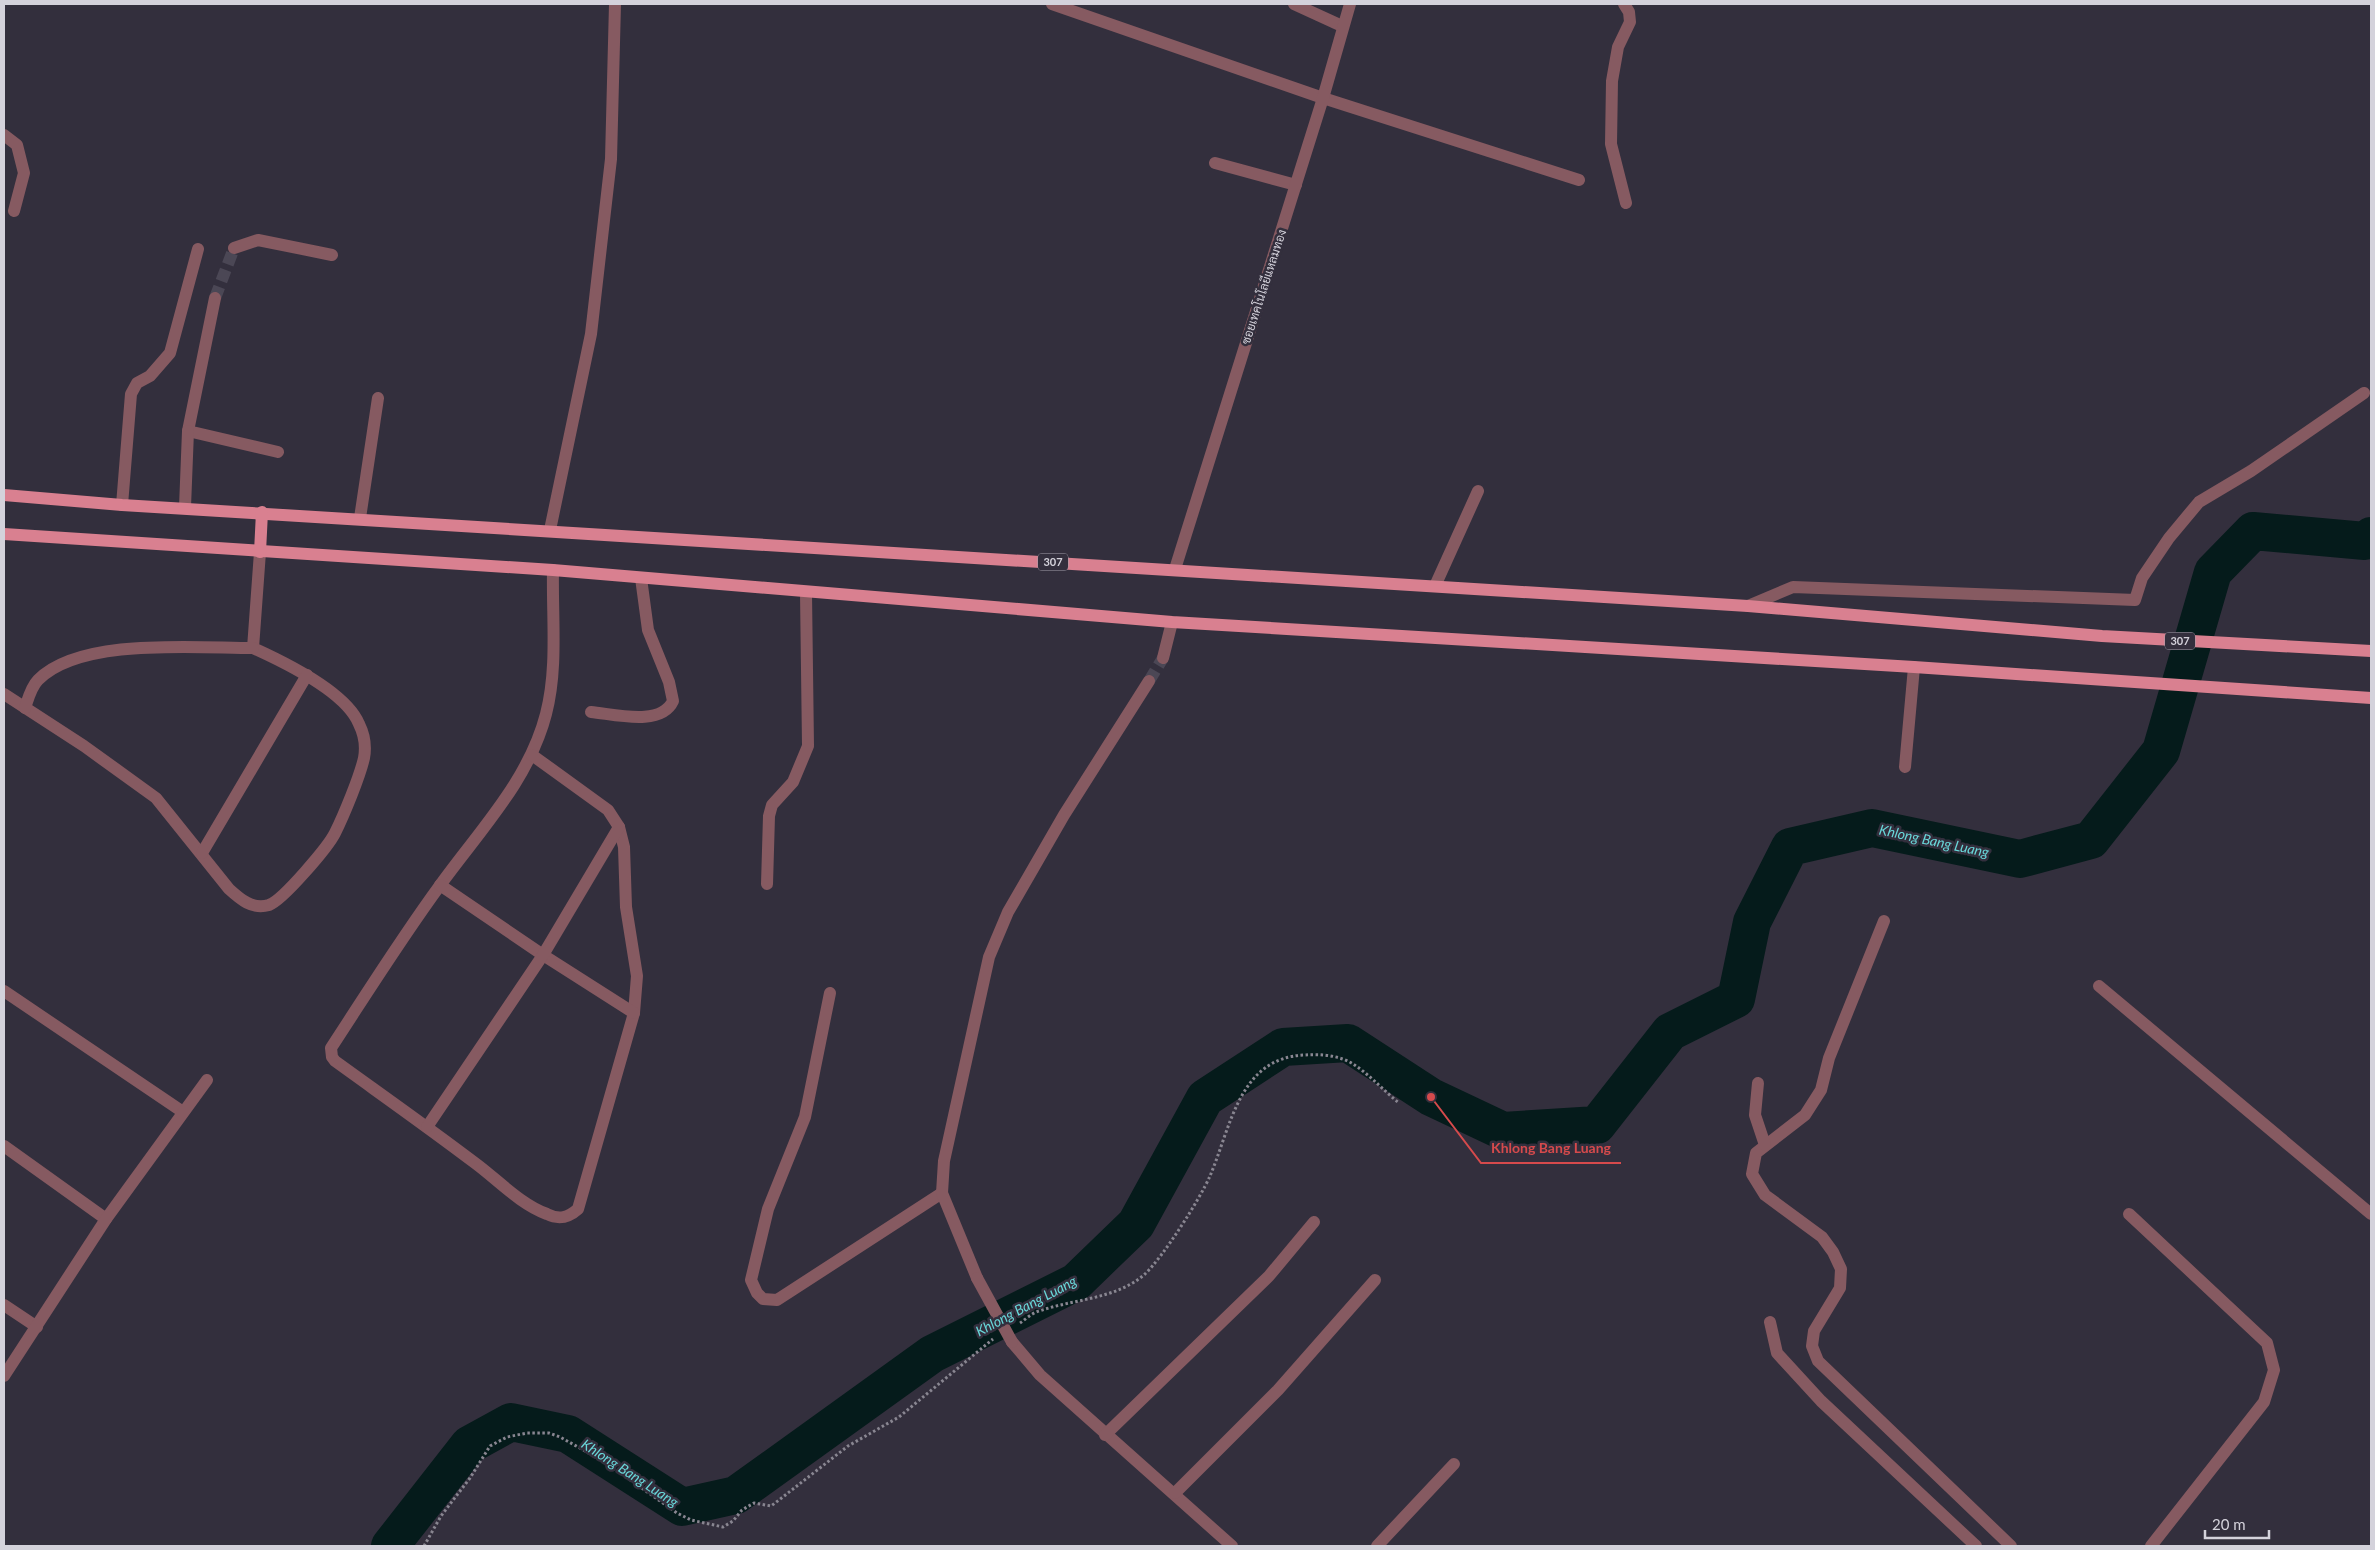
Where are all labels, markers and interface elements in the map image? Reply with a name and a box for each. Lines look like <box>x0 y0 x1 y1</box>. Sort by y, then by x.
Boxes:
street label: ซอยเทคโนโลยีแหลมทอง <box>1238 227 1289 346</box>
road number: 307 <box>1038 554 1068 570</box>
road number: 307 <box>2165 632 2195 649</box>
water label: Khlong Bang Luang <box>1878 821 1991 861</box>
callout: Khlong Bang Luang <box>1481 1134 1621 1163</box>
text: Khlong Bang Luang <box>1491 1139 1612 1156</box>
water label: Khlong Bang Luang <box>972 1272 1079 1339</box>
water label: Khlong Bang Luang <box>579 1435 682 1510</box>
scale bar <box>2205 1508 2269 1540</box>
text: 20 m <box>2212 1515 2246 1533</box>

